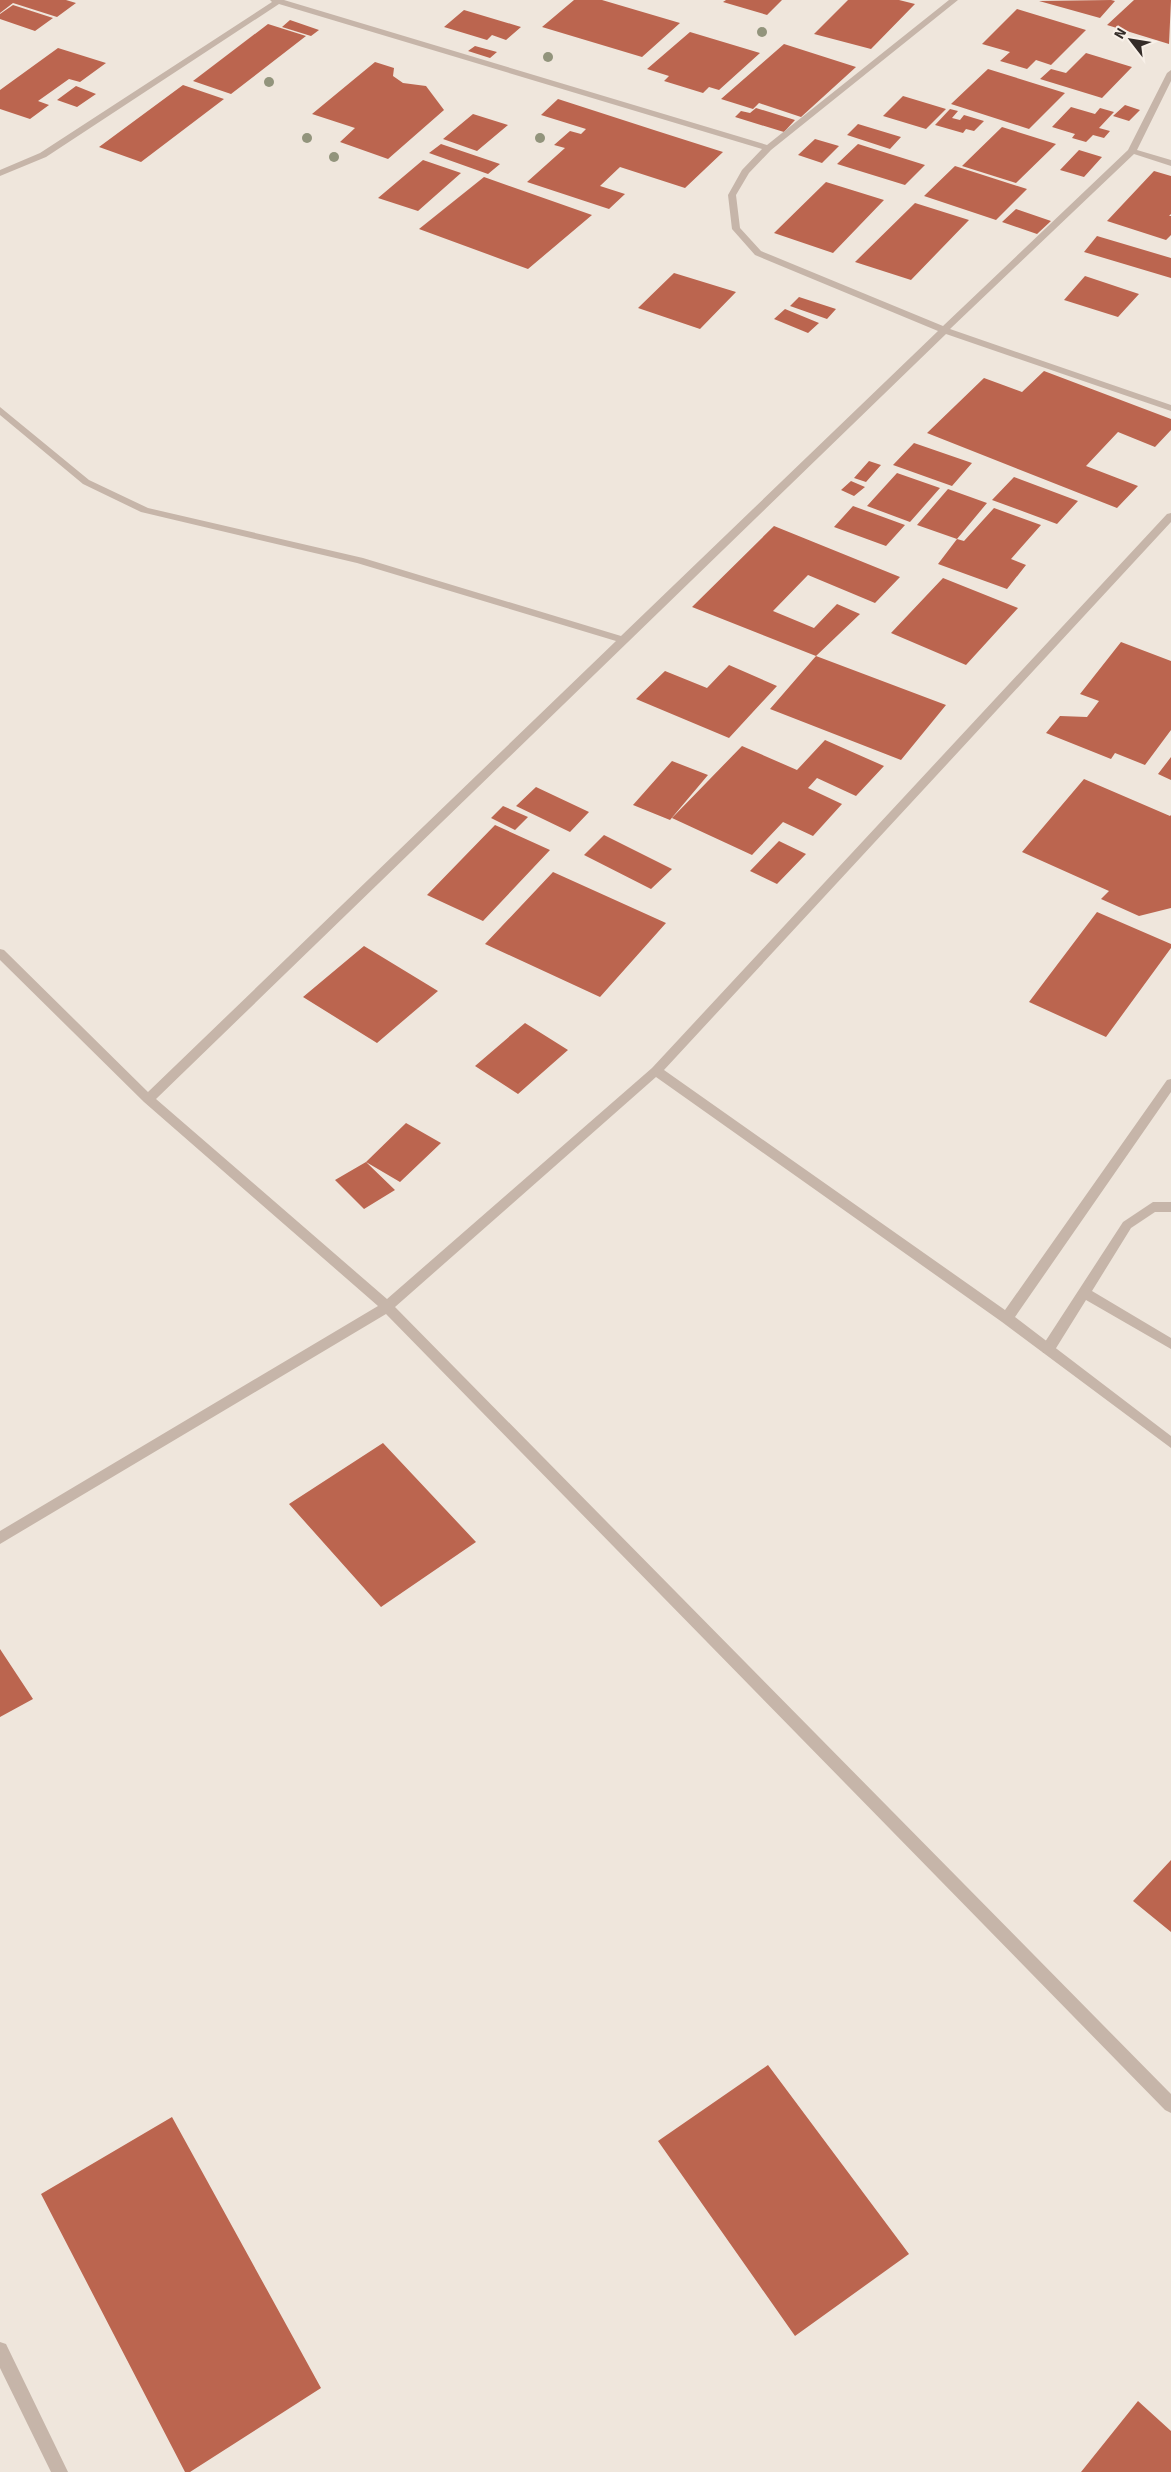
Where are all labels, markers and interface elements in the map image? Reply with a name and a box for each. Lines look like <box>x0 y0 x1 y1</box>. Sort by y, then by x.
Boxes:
north arrow <box>1106 15 1156 65</box>
text: N <box>1110 25 1130 42</box>

